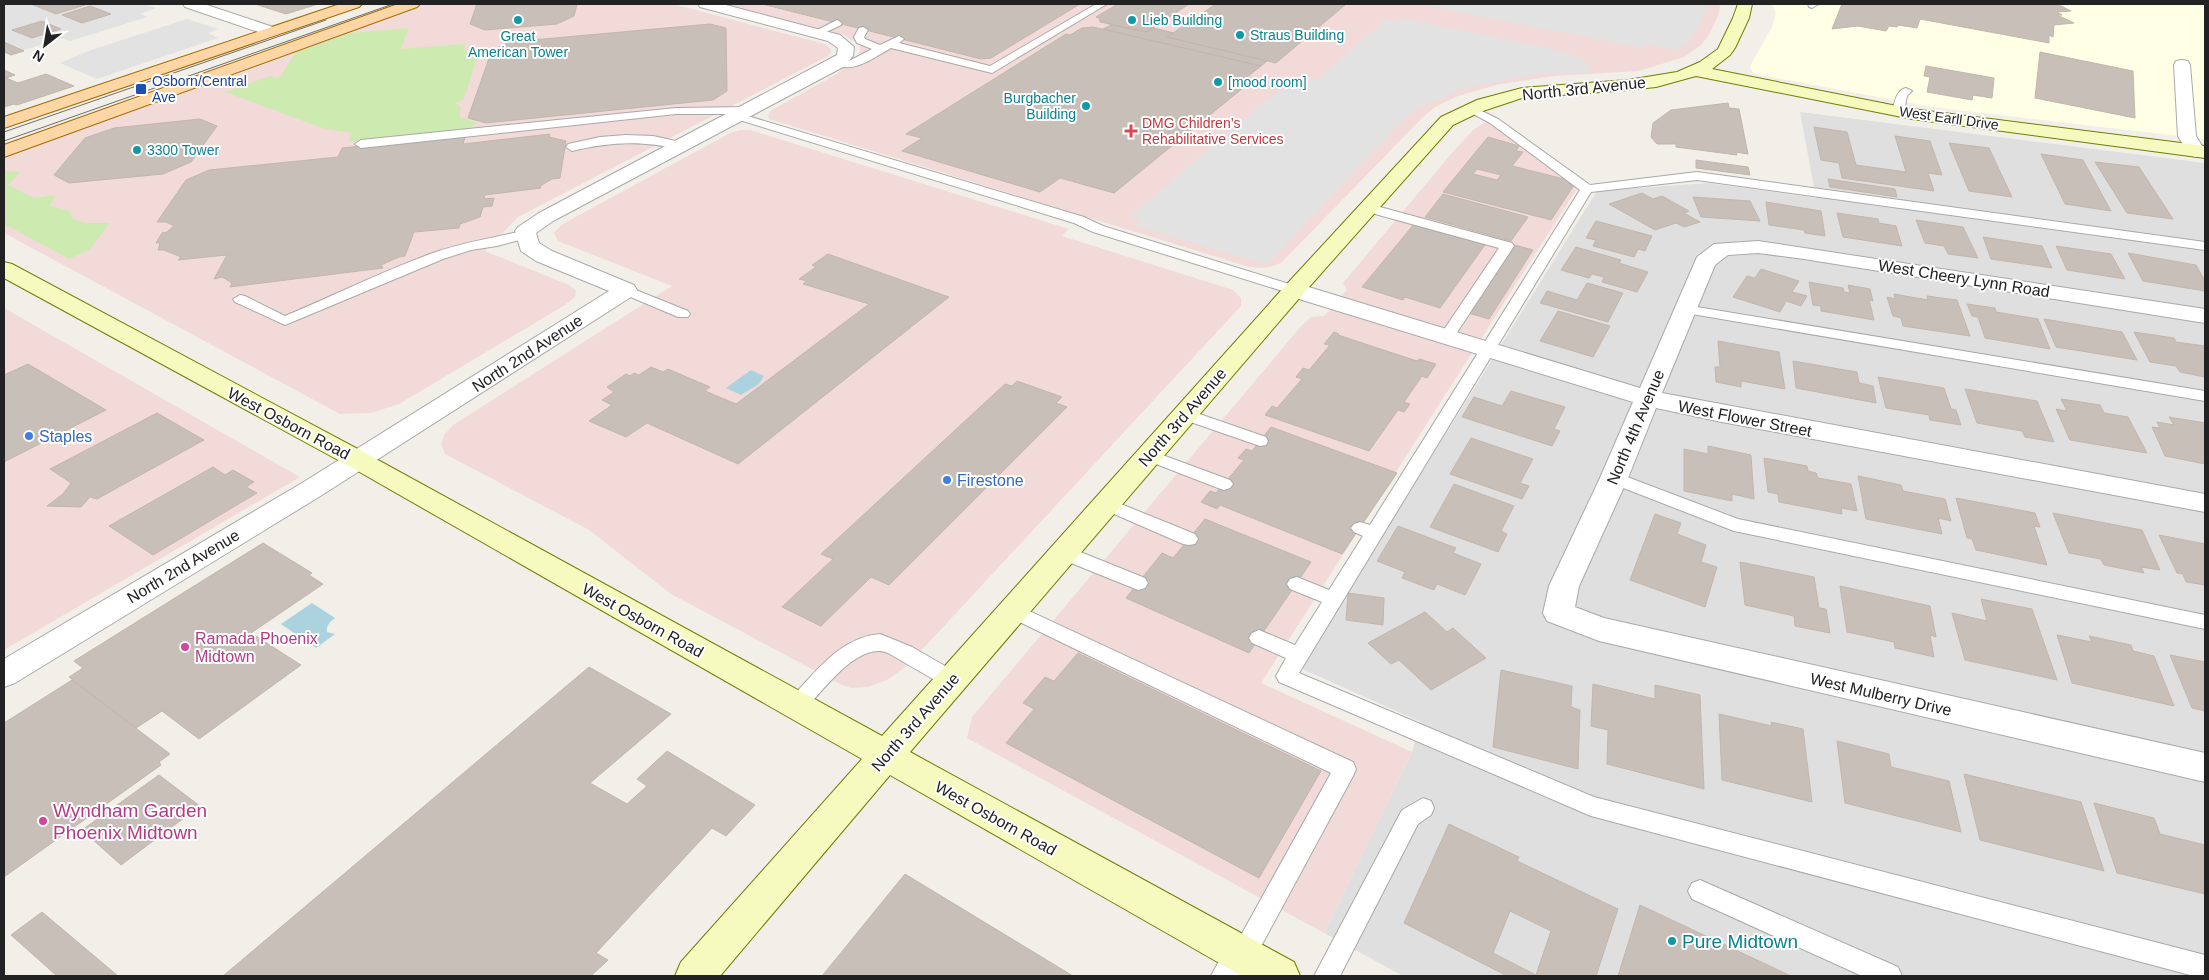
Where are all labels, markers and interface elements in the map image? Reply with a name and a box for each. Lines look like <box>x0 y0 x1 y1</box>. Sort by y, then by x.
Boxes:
place label: Lieb Building <box>1142 12 1222 28</box>
marker: Great American Tower <box>512 14 524 26</box>
marker: Lieb Building <box>1126 14 1138 26</box>
north arrow <box>20 20 70 70</box>
place label: Straus Building <box>1250 27 1344 43</box>
place label: Great American Tower <box>468 28 568 60</box>
marker: Straus Building <box>1234 29 1246 41</box>
text: N <box>30 47 47 66</box>
place label: Osborn/Central Ave <box>152 73 247 105</box>
place label: [mood room] <box>1228 74 1307 90</box>
street label: North 3rd Avenue <box>1521 74 1647 103</box>
marker: [mood room] <box>1212 76 1224 88</box>
marker: Osborn/Central Ave <box>134 82 148 96</box>
place label: Burgbacher Building <box>1004 90 1076 122</box>
marker: Burgbacher Building <box>1080 100 1092 112</box>
street label: West Earll Drive <box>1898 103 2000 133</box>
place label: DMG Children’s Rehabilitative Services <box>1142 115 1284 147</box>
marker: DMG Children’s Rehabilitative Services <box>1124 124 1138 138</box>
place label: 3300 Tower <box>147 142 219 158</box>
marker: 3300 Tower <box>131 144 143 156</box>
street label: West Cheery Lynn Road <box>1877 257 2051 300</box>
street label: North 2nd Avenue <box>469 311 586 395</box>
street label: North 3rd Avenue <box>1135 365 1230 470</box>
street label: North 4th Avenue <box>1604 367 1667 487</box>
street label: West Osborn Road <box>225 384 353 463</box>
street label: West Flower Street <box>1677 397 1814 440</box>
place label: Staples <box>39 428 92 445</box>
marker: Staples <box>23 430 35 442</box>
place label: Firestone <box>957 472 1024 489</box>
marker: Firestone <box>941 474 953 486</box>
street label: North 2nd Avenue <box>124 526 242 607</box>
street label: West Osborn Road <box>579 580 706 661</box>
place label: Ramada Phoenix Midtown <box>195 630 318 665</box>
marker: Ramada Phoenix Midtown <box>179 641 191 653</box>
street label: North 3rd Avenue <box>868 670 963 775</box>
street label: West Mulberry Drive <box>1809 670 1953 719</box>
street label: West Osborn Road <box>932 778 1059 859</box>
place label: Wyndham Garden Phoenix Midtown <box>53 800 207 843</box>
marker: Wyndham Garden Phoenix Midtown <box>37 815 49 827</box>
place label: Pure Midtown <box>1682 931 1798 952</box>
marker: Pure Midtown <box>1666 935 1678 947</box>

